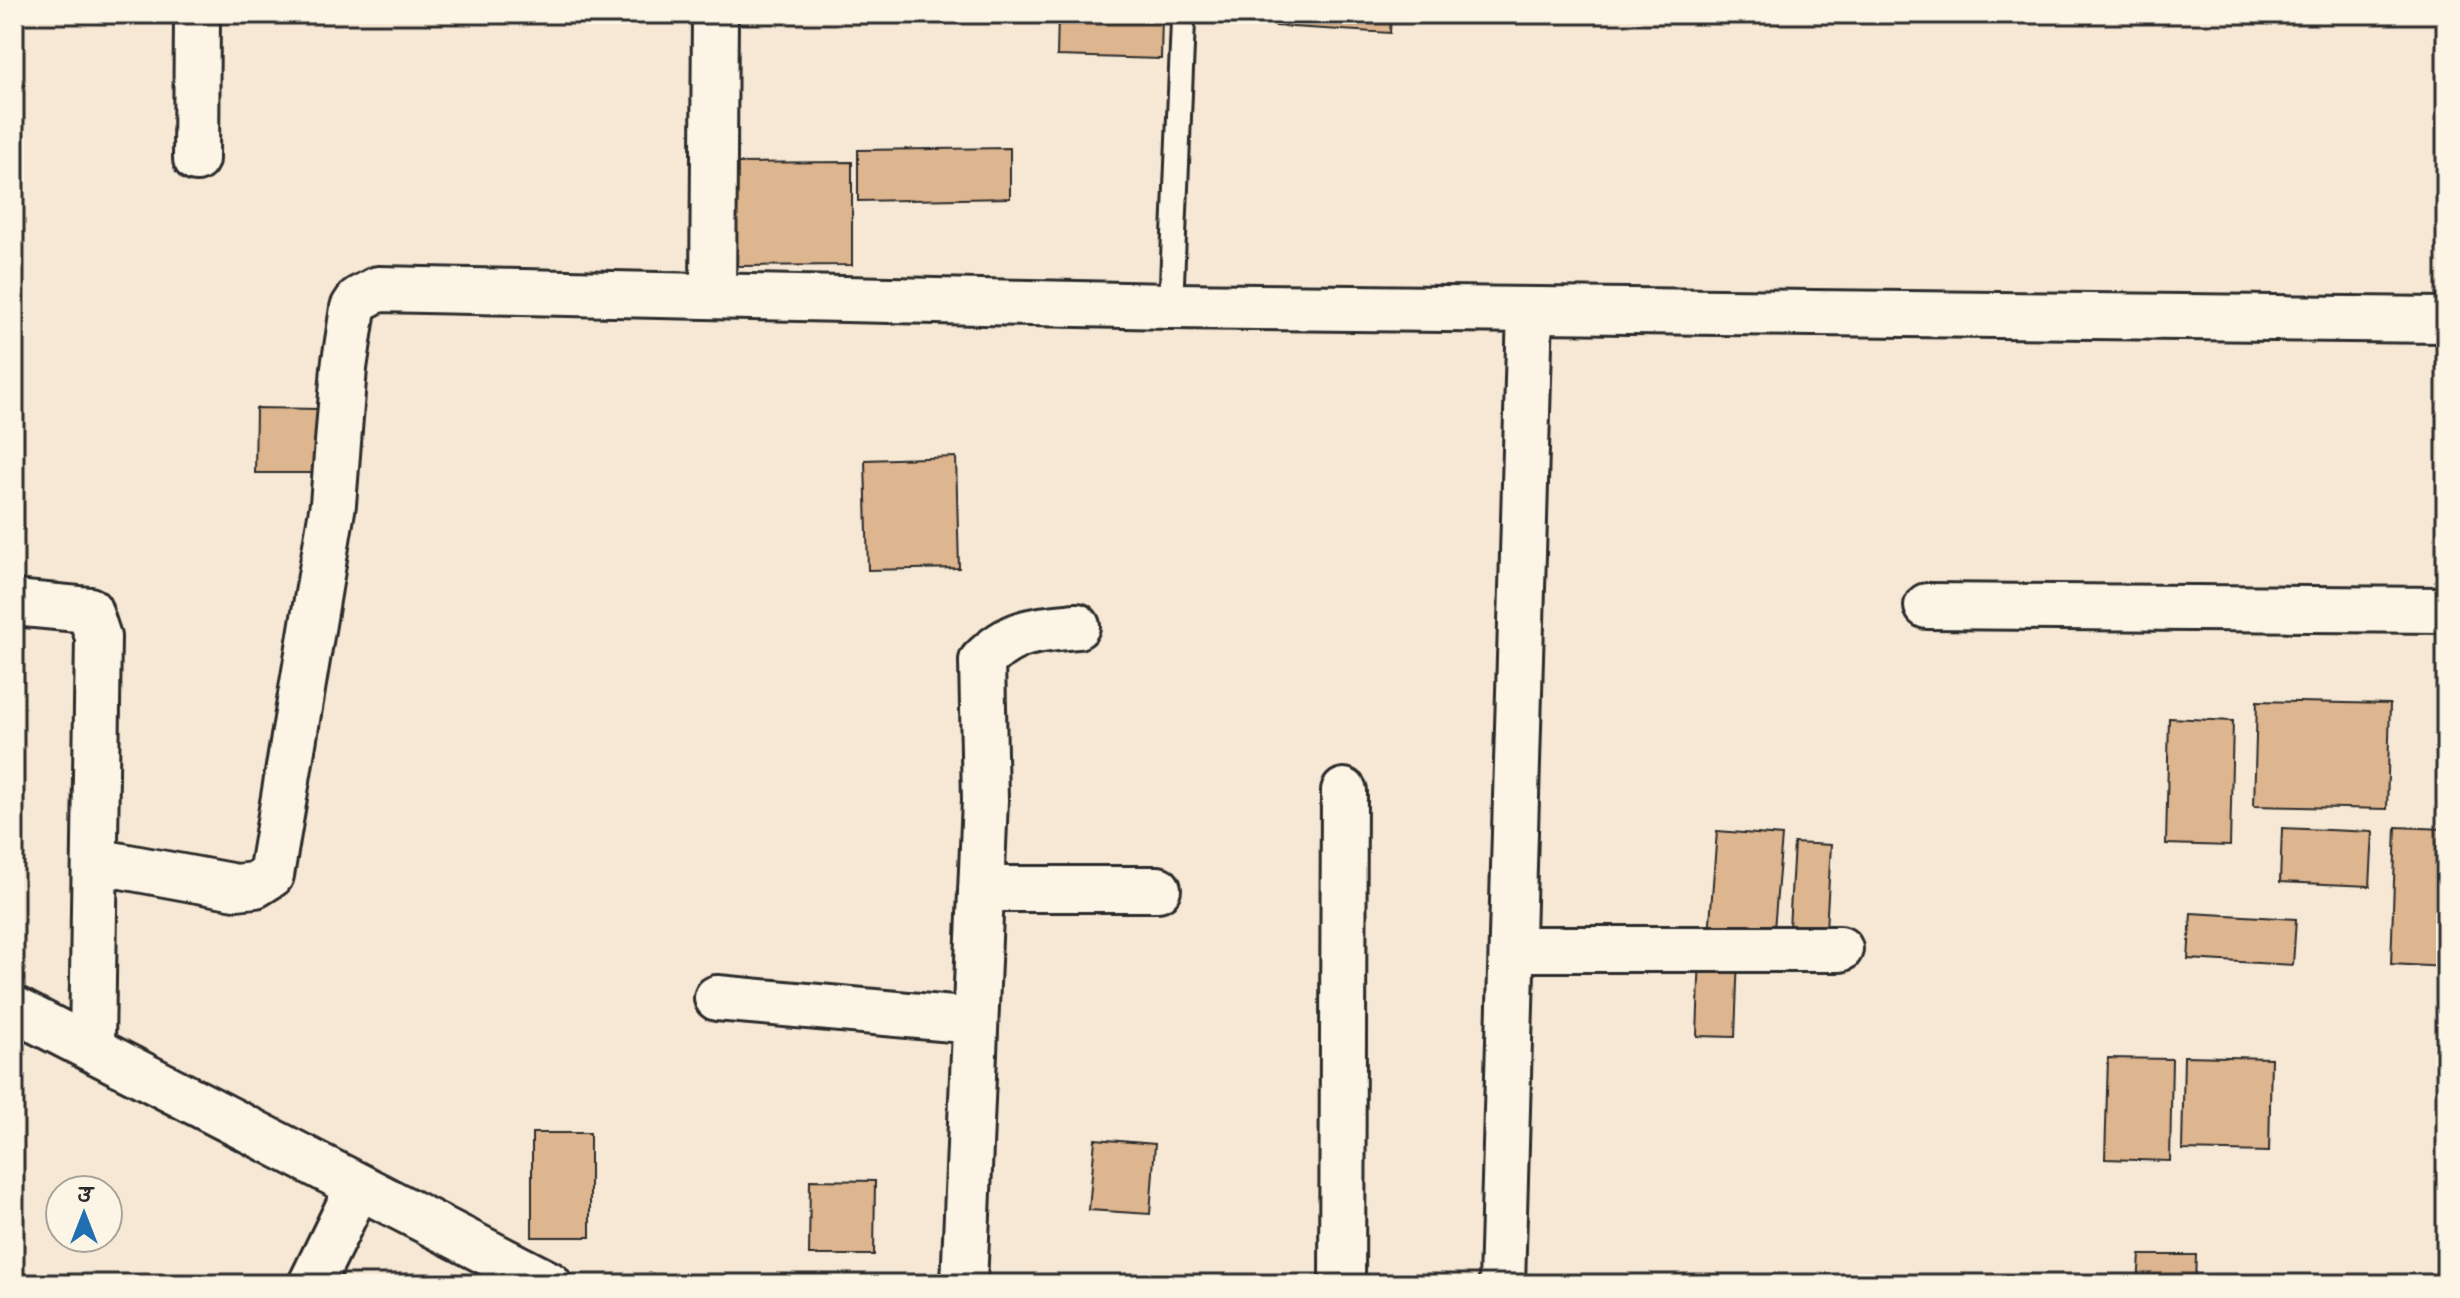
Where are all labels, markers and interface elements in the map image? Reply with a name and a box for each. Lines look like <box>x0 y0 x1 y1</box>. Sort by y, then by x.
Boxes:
north arrow <box>44 1174 124 1254</box>
text: उ <box>77 1179 95 1214</box>

